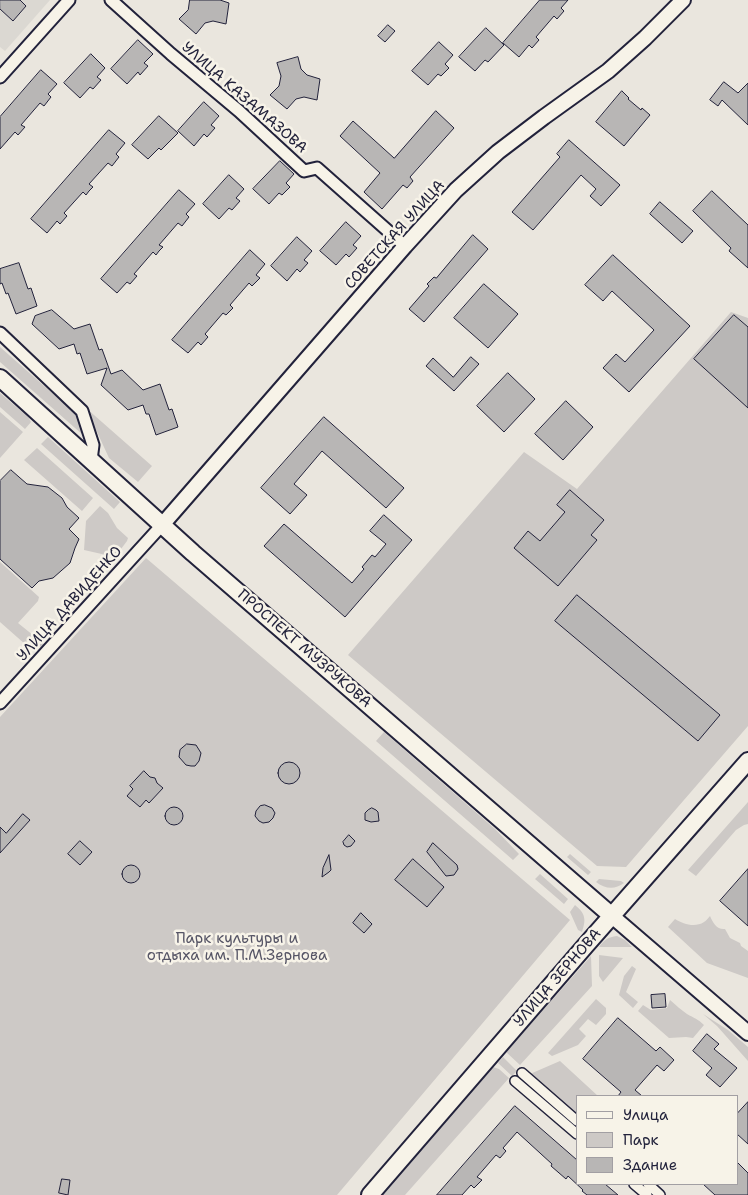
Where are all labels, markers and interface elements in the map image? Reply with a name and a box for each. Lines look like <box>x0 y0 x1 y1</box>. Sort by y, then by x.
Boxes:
street label: УЛИЦА КАЗАМАЗОВА <box>178 39 310 157</box>
street label: СОВЕТСКАЯ УЛИЦА <box>341 177 449 293</box>
street label: УЛИЦА ДАВИДЕНКО <box>14 543 126 665</box>
street label: ПРОСПЕКТ МУЗРУКОВА <box>233 586 375 712</box>
street label: УЛИЦА ЗЕРНОВА <box>510 925 606 1031</box>
park label: Парк культуры и отдыха им. П.М.Зернова <box>147 930 327 965</box>
legend <box>576 1095 738 1185</box>
text: Улица <box>623 1105 668 1125</box>
text: Парк <box>623 1130 659 1150</box>
text: Здание <box>623 1155 677 1175</box>

